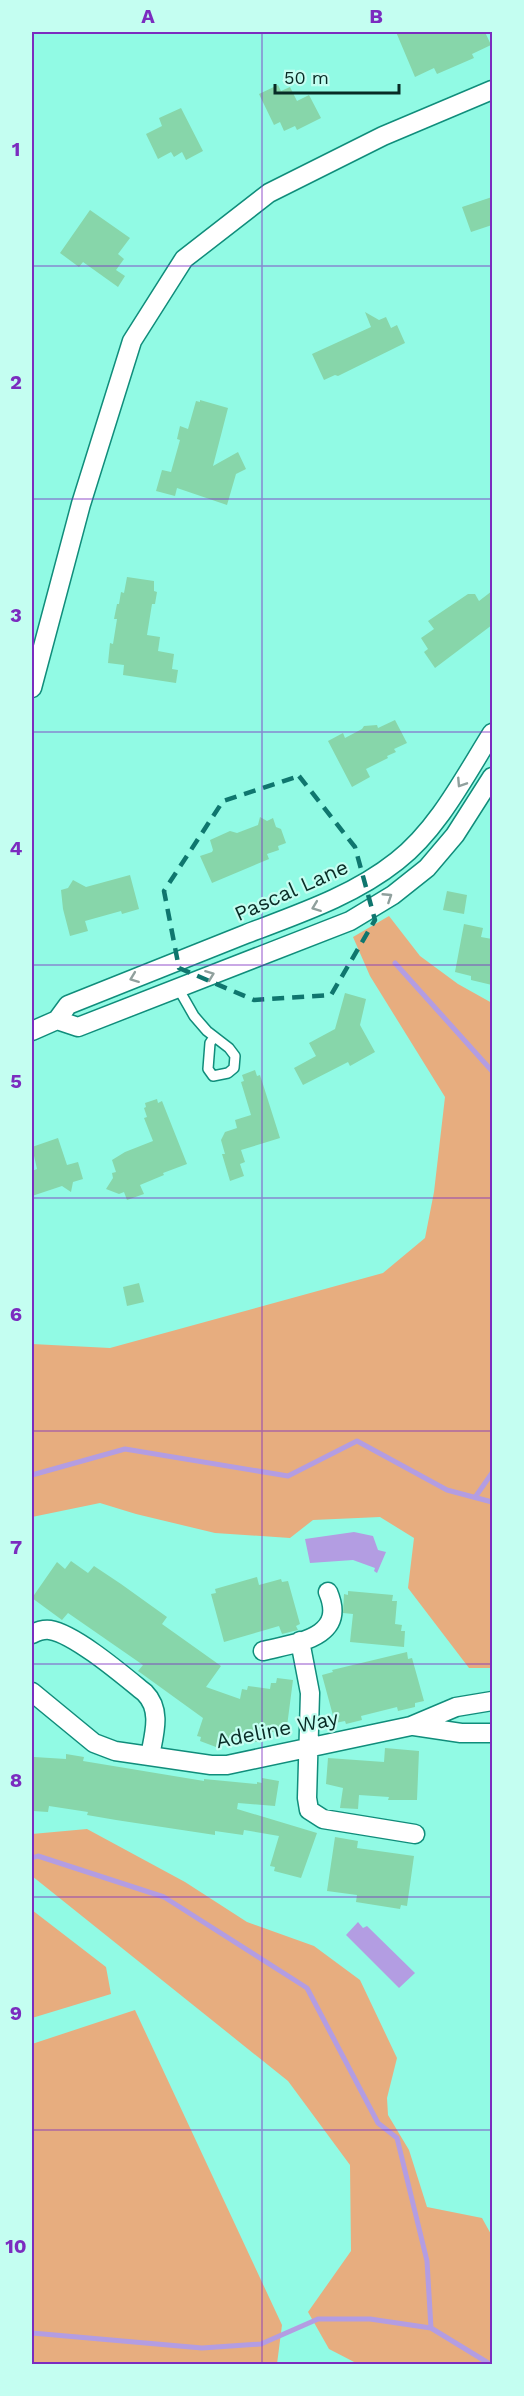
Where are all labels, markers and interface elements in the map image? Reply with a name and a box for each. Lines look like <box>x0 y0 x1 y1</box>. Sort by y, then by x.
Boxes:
text: A <box>141 4 155 28</box>
text: B <box>369 4 383 28</box>
scale bar <box>275 57 400 95</box>
text: 50 m <box>284 67 329 88</box>
text: 1 <box>12 137 20 161</box>
text: 2 <box>10 370 22 394</box>
text: 3 <box>10 603 22 627</box>
one-way arrow <box>457 776 468 787</box>
text: 4 <box>10 836 23 860</box>
street label: Pascal Lane <box>230 854 352 926</box>
one-way arrow <box>382 893 392 905</box>
one-way arrow <box>311 900 322 912</box>
one-way arrow <box>204 970 215 983</box>
one-way arrow <box>130 971 140 984</box>
text: 5 <box>10 1069 22 1093</box>
text: 6 <box>10 1302 22 1326</box>
text: 7 <box>10 1535 22 1559</box>
street label: Adeline Way <box>214 1705 340 1753</box>
text: 8 <box>10 1768 22 1792</box>
text: 9 <box>10 2001 22 2025</box>
text: 10 <box>5 2234 27 2258</box>

